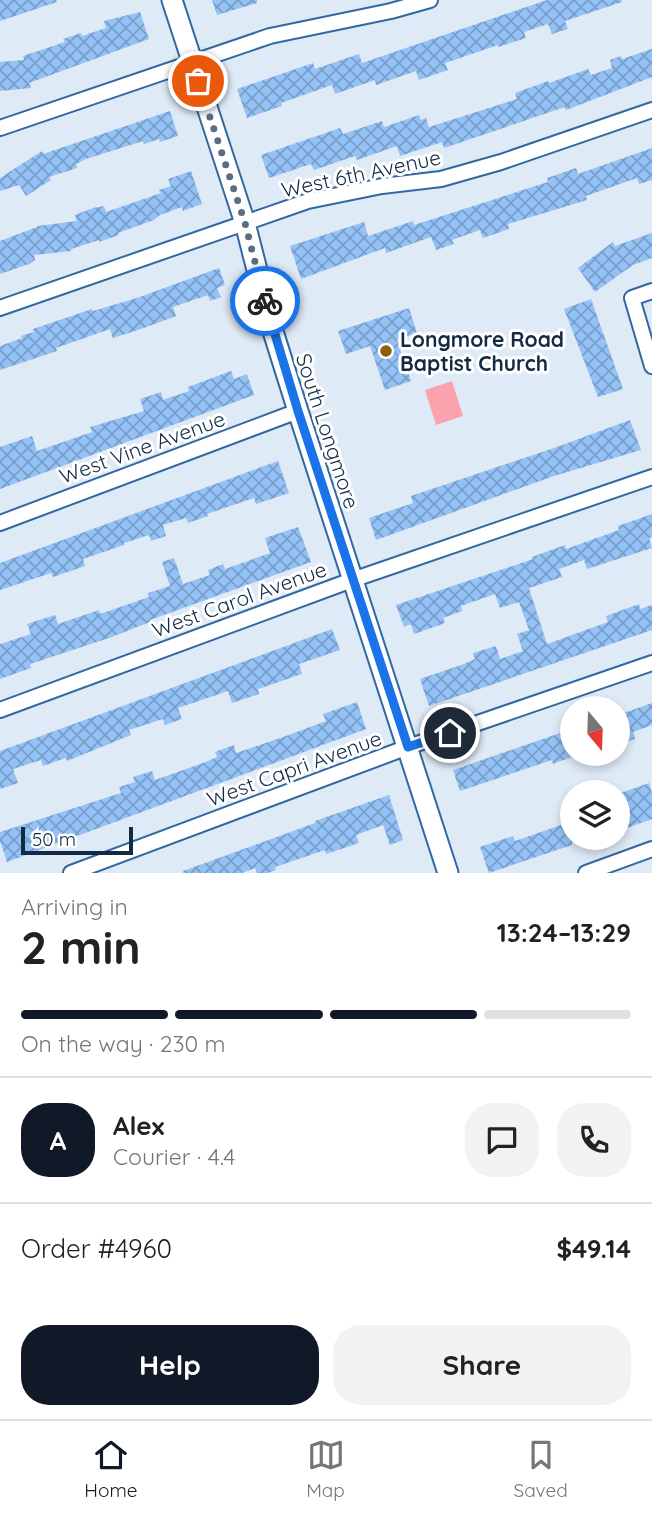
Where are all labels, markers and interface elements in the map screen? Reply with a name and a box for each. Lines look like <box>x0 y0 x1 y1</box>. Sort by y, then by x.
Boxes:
pin <box>168 51 228 111</box>
icon: bag <box>179 62 217 100</box>
street label: West 6th Avenue <box>279 143 443 203</box>
courier <box>230 266 300 336</box>
icon: bike <box>246 282 284 320</box>
place label: Longmore Road Baptist Church <box>400 326 564 376</box>
marker: Longmore Road Baptist Church <box>378 343 394 359</box>
street label: South Longmore <box>291 350 365 512</box>
street label: West Vine Avenue <box>56 405 228 489</box>
street label: West Carol Avenue <box>148 555 330 643</box>
north arrow <box>560 696 630 766</box>
map controls <box>560 696 630 850</box>
pin <box>420 703 480 763</box>
icon: home <box>431 714 469 752</box>
street label: West Capri Avenue <box>203 724 385 812</box>
button: layers <box>560 780 630 850</box>
scale bar <box>21 824 133 856</box>
text: 50 m <box>32 827 76 851</box>
text: Arriving in <box>21 892 128 921</box>
text: 13:24–13:29 <box>497 916 631 949</box>
text: 2 min <box>21 918 141 976</box>
text: On the way · 230 m <box>21 1029 226 1058</box>
button: chat <box>465 1103 539 1177</box>
button: phone <box>557 1103 631 1177</box>
text: Alex <box>113 1109 164 1142</box>
text: A <box>50 1124 66 1157</box>
text: Courier · 4.4 <box>113 1142 235 1171</box>
text: Order #4960 <box>21 1232 172 1265</box>
text: $49.14 <box>556 1232 631 1265</box>
button: Help <box>21 1325 319 1405</box>
button: Share <box>333 1325 631 1405</box>
tab: Home <box>84 1436 138 1502</box>
tab: Map <box>306 1436 345 1502</box>
tab: Saved <box>514 1436 568 1502</box>

